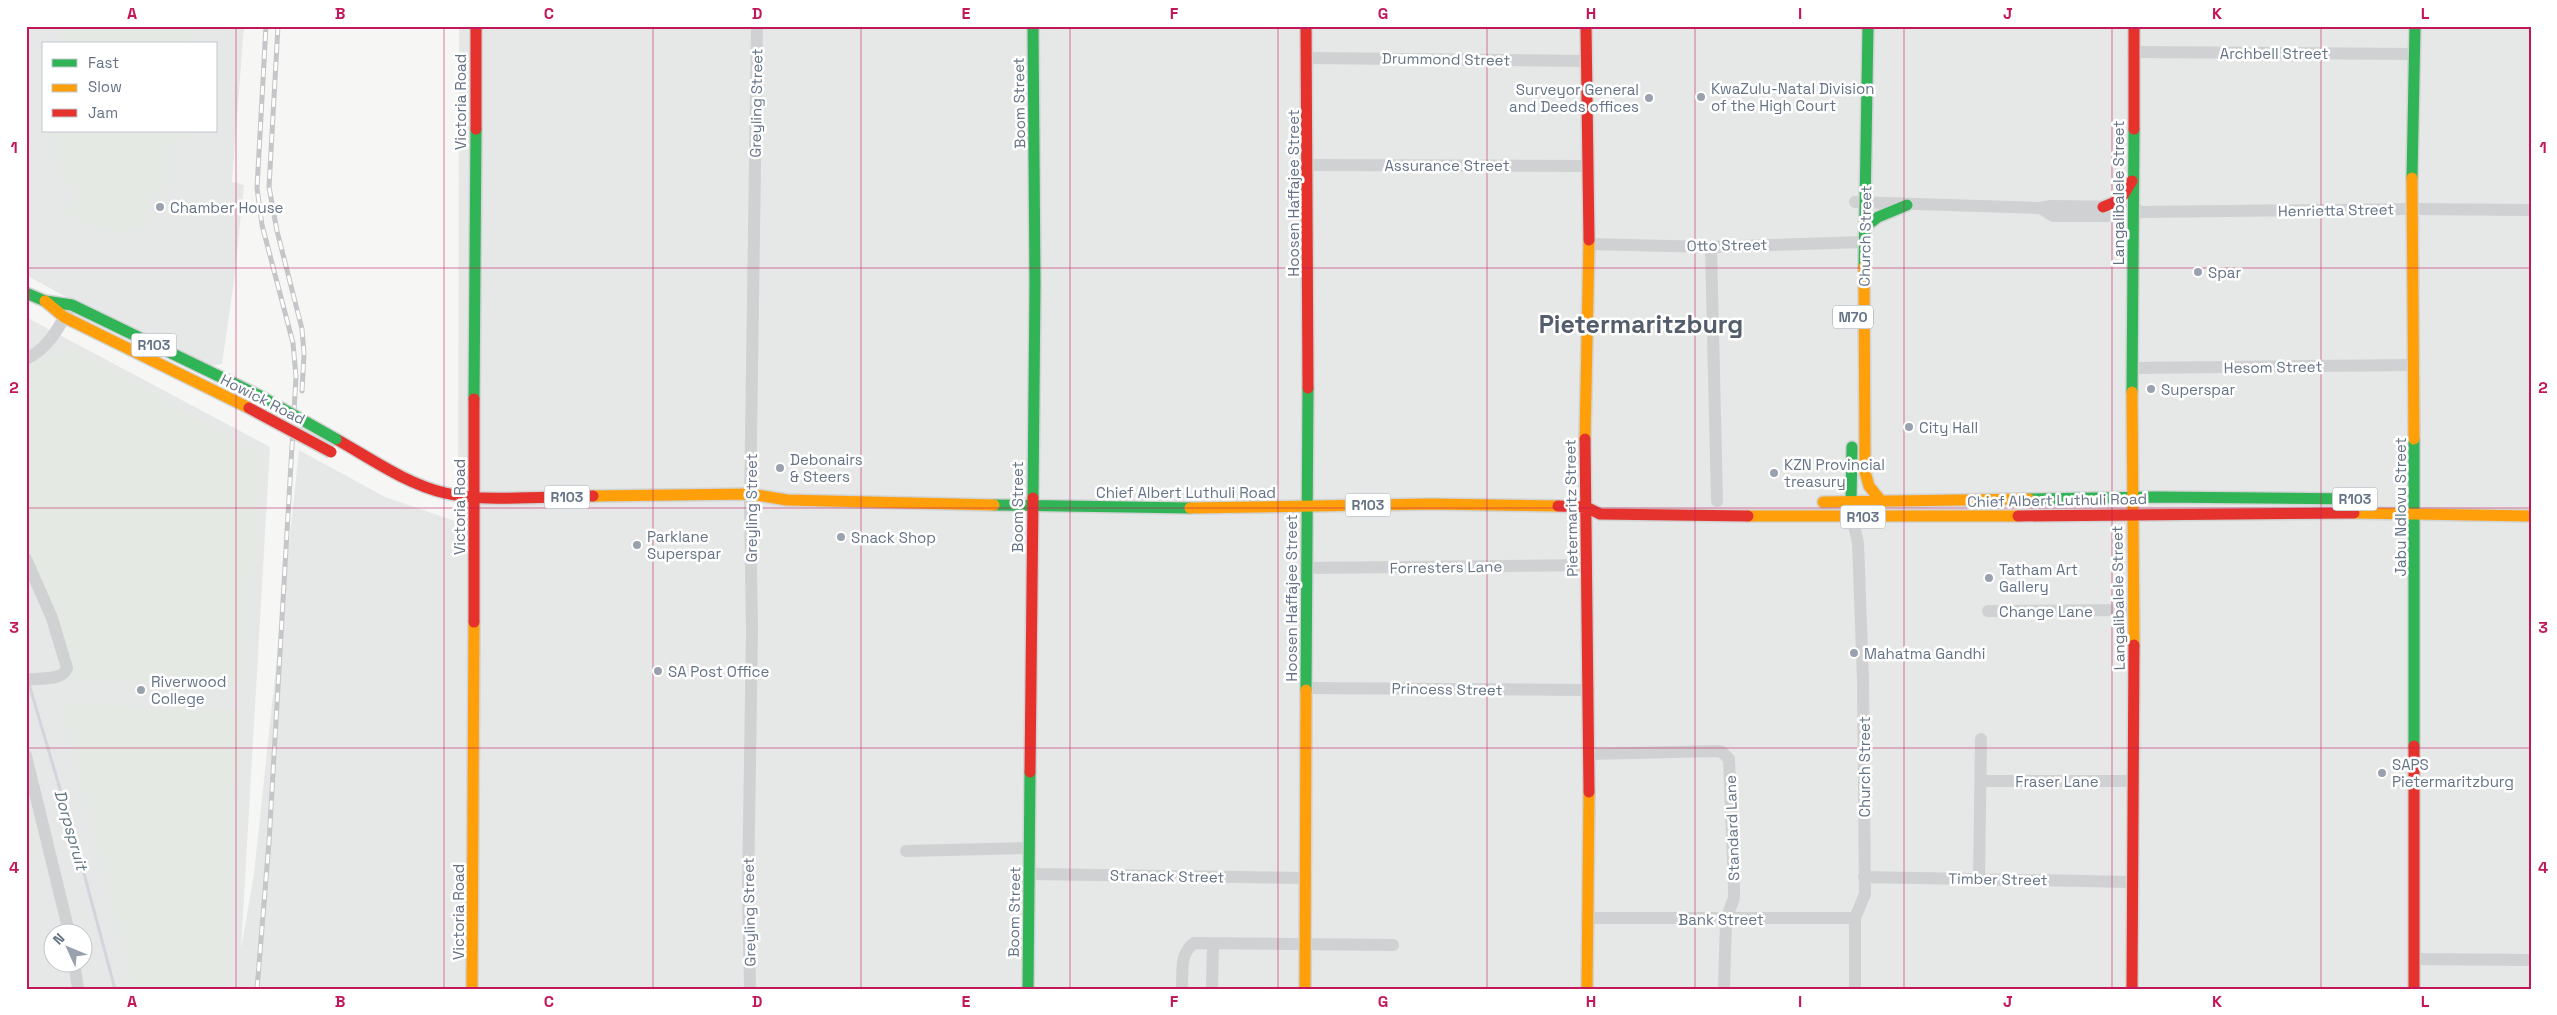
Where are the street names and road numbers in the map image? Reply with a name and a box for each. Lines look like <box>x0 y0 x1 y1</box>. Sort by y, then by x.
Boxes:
street label: Archbell Street <box>2220 44 2328 63</box>
street label: Greyling Street <box>746 48 766 158</box>
street label: Drummond Street <box>1382 48 1510 70</box>
street label: Victoria Road <box>451 54 470 150</box>
street label: Boom Street <box>1009 57 1029 149</box>
street label: Hoosen Haffajee Street <box>1284 109 1303 277</box>
street label: Langalibalele Street <box>2109 121 2128 265</box>
street label: Assurance Street <box>1384 156 1510 175</box>
street label: Church Street <box>1855 185 1875 287</box>
street label: Henrietta Street <box>2278 199 2394 221</box>
street label: Otto Street <box>1686 235 1768 255</box>
road number: M70 <box>1833 306 1873 328</box>
road number: R103 <box>132 334 176 356</box>
street label: Hesom Street <box>2224 357 2322 377</box>
street label: Howick Road <box>218 370 308 428</box>
street label: Jabu Ndlovu Street <box>2391 437 2410 577</box>
street label: Pietermaritz Street <box>1560 439 1582 577</box>
street label: Greyling Street <box>742 453 761 563</box>
street label: Victoria Road <box>450 459 469 555</box>
street label: Boom Street <box>1008 461 1027 553</box>
street label: Chief Albert Luthuli Road <box>1096 483 1276 502</box>
road number: R103 <box>544 486 590 508</box>
road number: R103 <box>2332 488 2378 510</box>
street label: Chief Albert Luthuli Road <box>1967 489 2147 511</box>
road number: R103 <box>1346 494 1390 516</box>
road number: R103 <box>1840 506 1886 528</box>
street label: Hoosen Haffajee Street <box>1282 514 1301 682</box>
street label: Langalibalele Street <box>2107 525 2129 671</box>
street label: Forresters Lane <box>1390 557 1503 577</box>
street label: Change Lane <box>1999 602 2093 621</box>
street label: Princess Street <box>1391 679 1503 699</box>
street label: Church Street <box>1855 716 1874 818</box>
street label: Fraser Lane <box>2015 772 2099 791</box>
street label: Standard Lane <box>1721 775 1743 881</box>
street label: Greyling Street <box>739 857 759 967</box>
street label: Victoria Road <box>449 864 468 960</box>
street label: Boom Street <box>1004 866 1024 958</box>
street label: Stranack Street <box>1110 866 1224 886</box>
street label: Timber Street <box>1948 869 2048 889</box>
street label: Bank Street <box>1678 910 1764 929</box>

